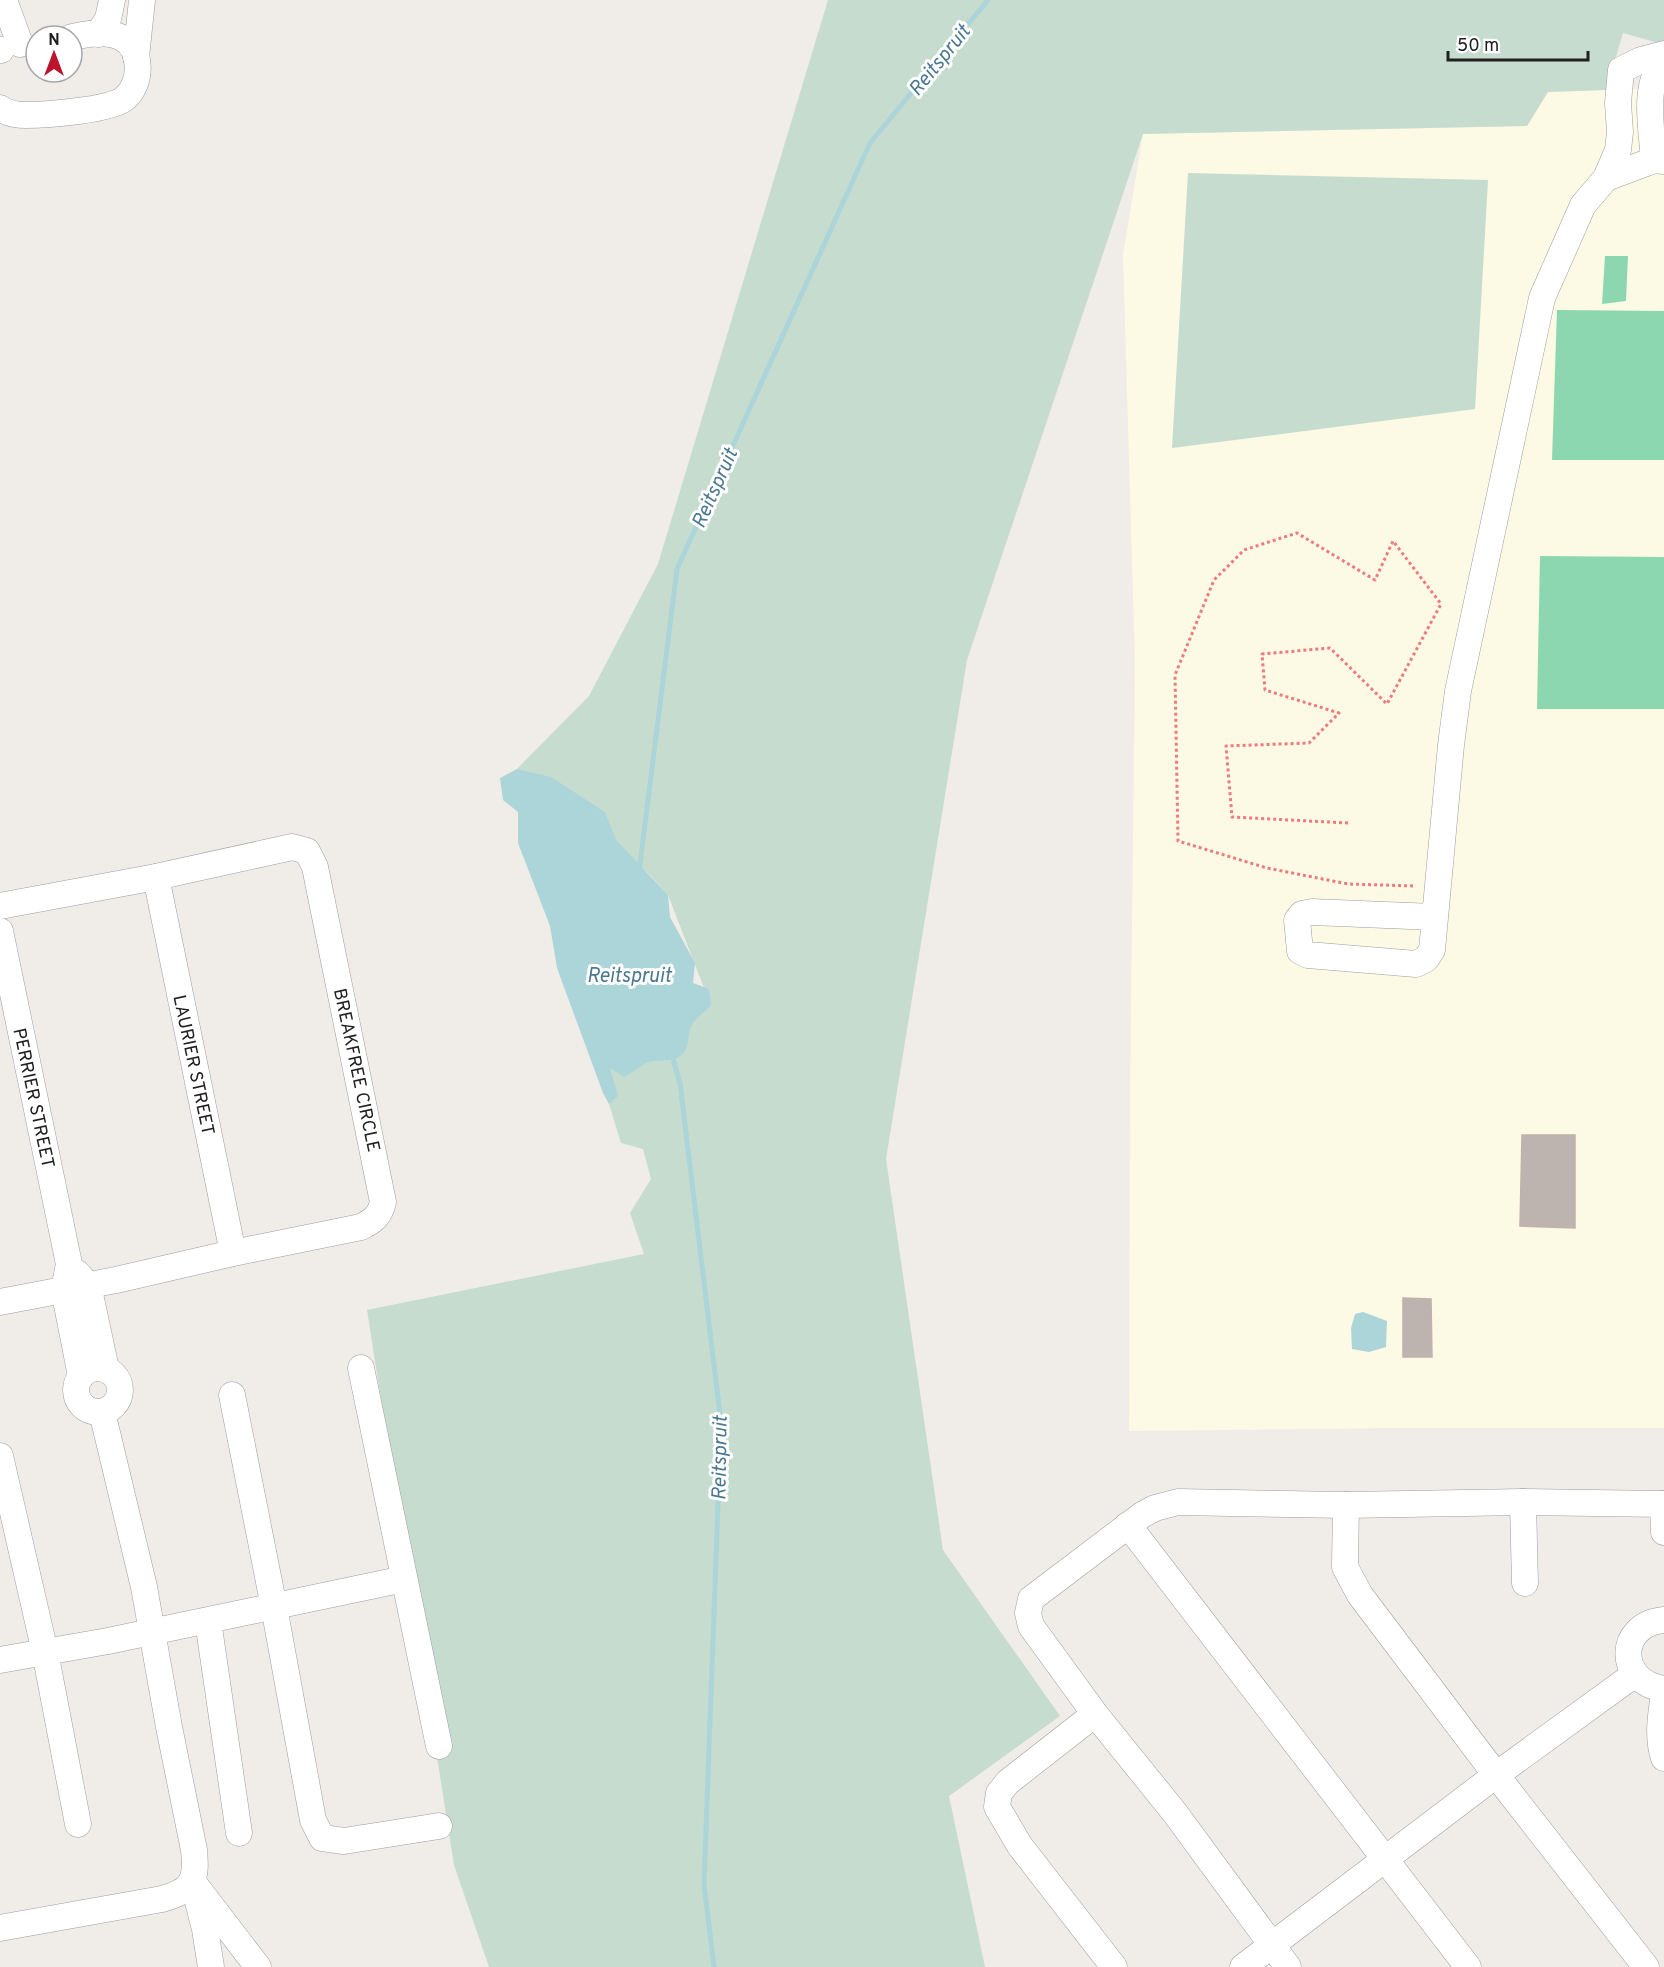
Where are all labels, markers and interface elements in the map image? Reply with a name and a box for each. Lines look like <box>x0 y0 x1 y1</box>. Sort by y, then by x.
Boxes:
water label: Reitspruit <box>904 20 978 102</box>
north arrow <box>24 24 84 84</box>
scale bar <box>1448 24 1588 62</box>
text: N <box>48 31 60 51</box>
text: 50 m <box>1457 35 1499 58</box>
water label: Reitspruit <box>687 444 745 533</box>
water label: Reitspruit <box>587 964 672 990</box>
street label: BREAKFREE CIRCLE <box>327 986 384 1154</box>
street label: LAURIER STREET <box>166 993 219 1138</box>
street label: PERRIER STREET <box>6 1026 59 1170</box>
water label: Reitspruit <box>707 1415 735 1501</box>

